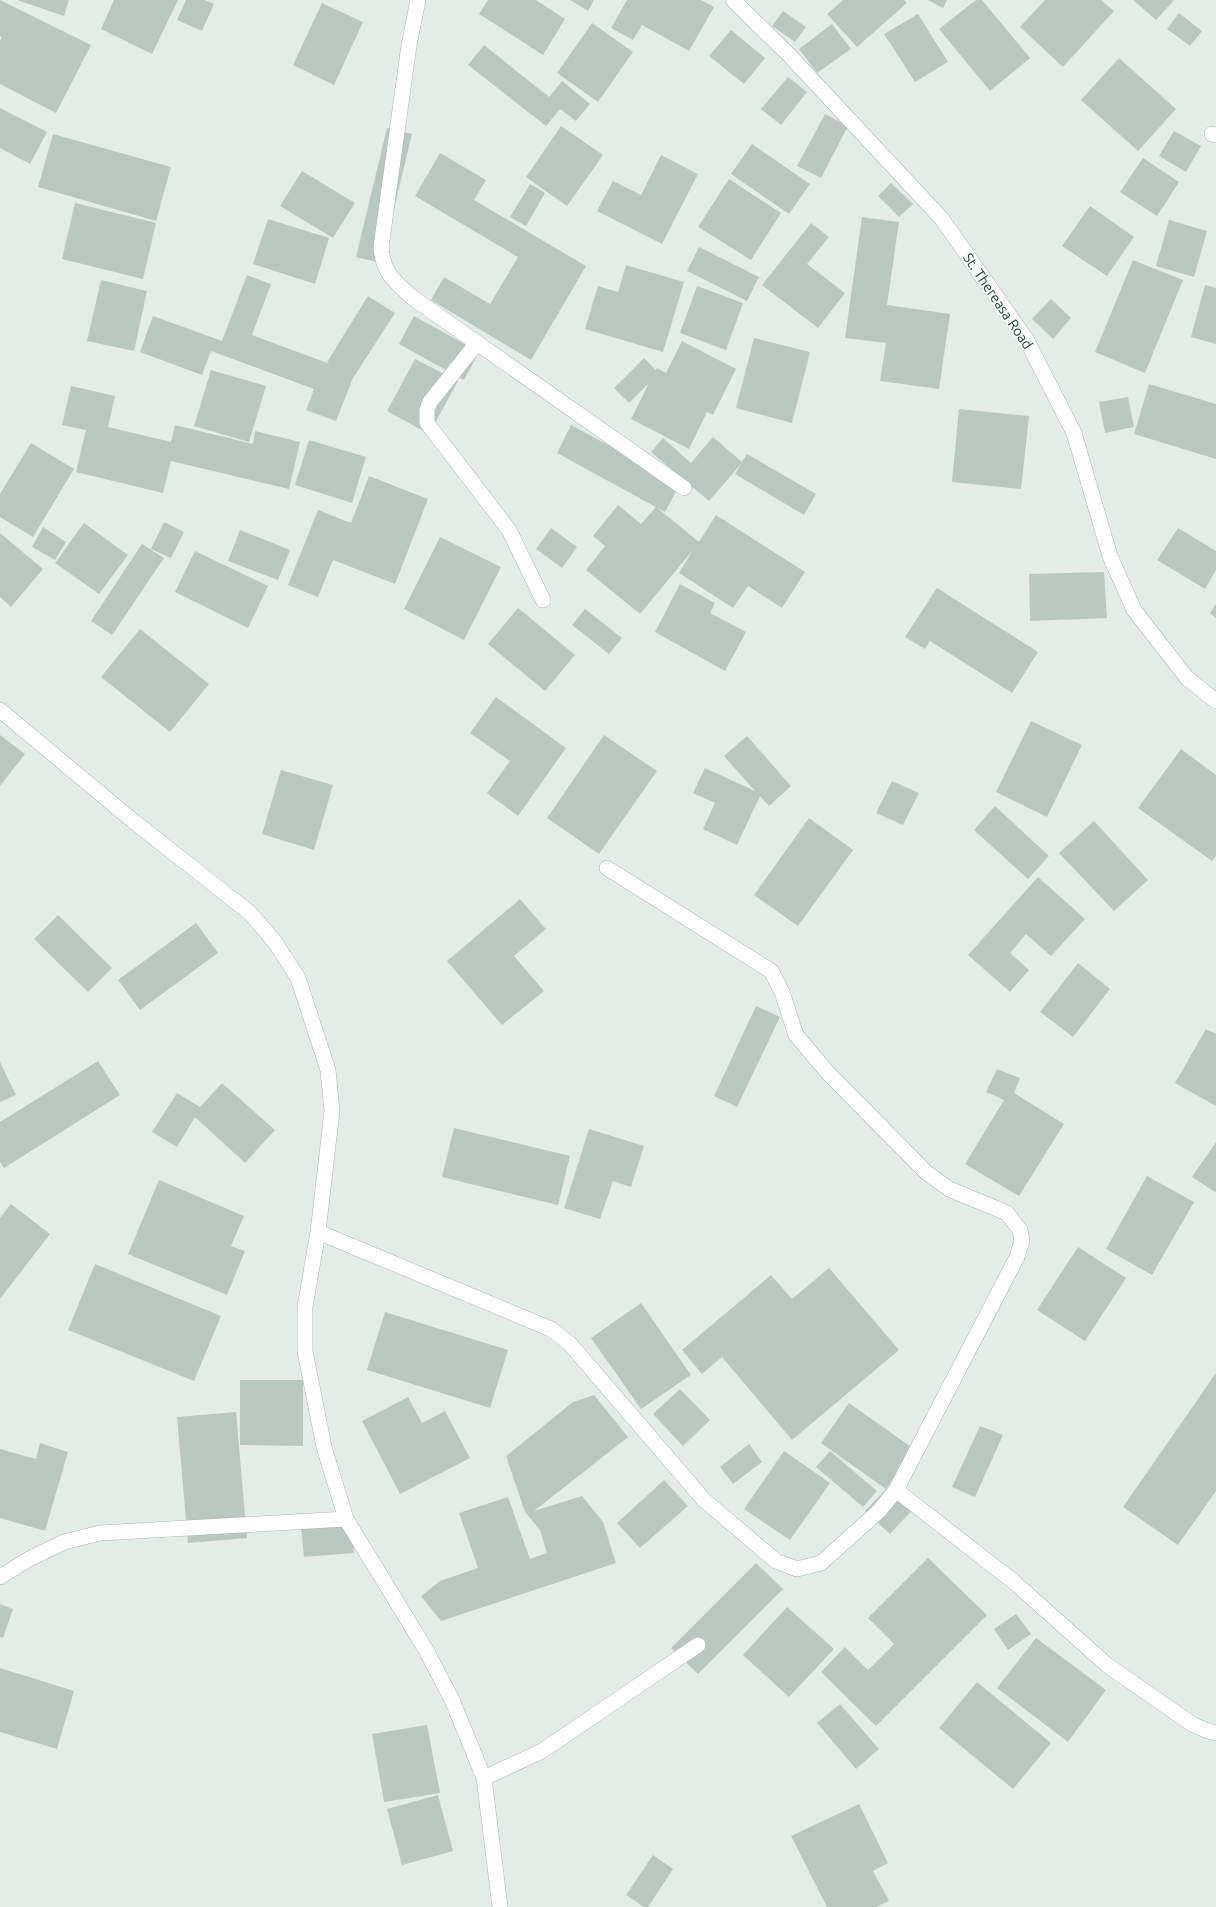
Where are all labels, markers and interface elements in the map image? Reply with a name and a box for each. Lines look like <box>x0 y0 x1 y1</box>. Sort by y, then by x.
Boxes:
street label: St. Thereasa Road <box>960 250 1036 352</box>

